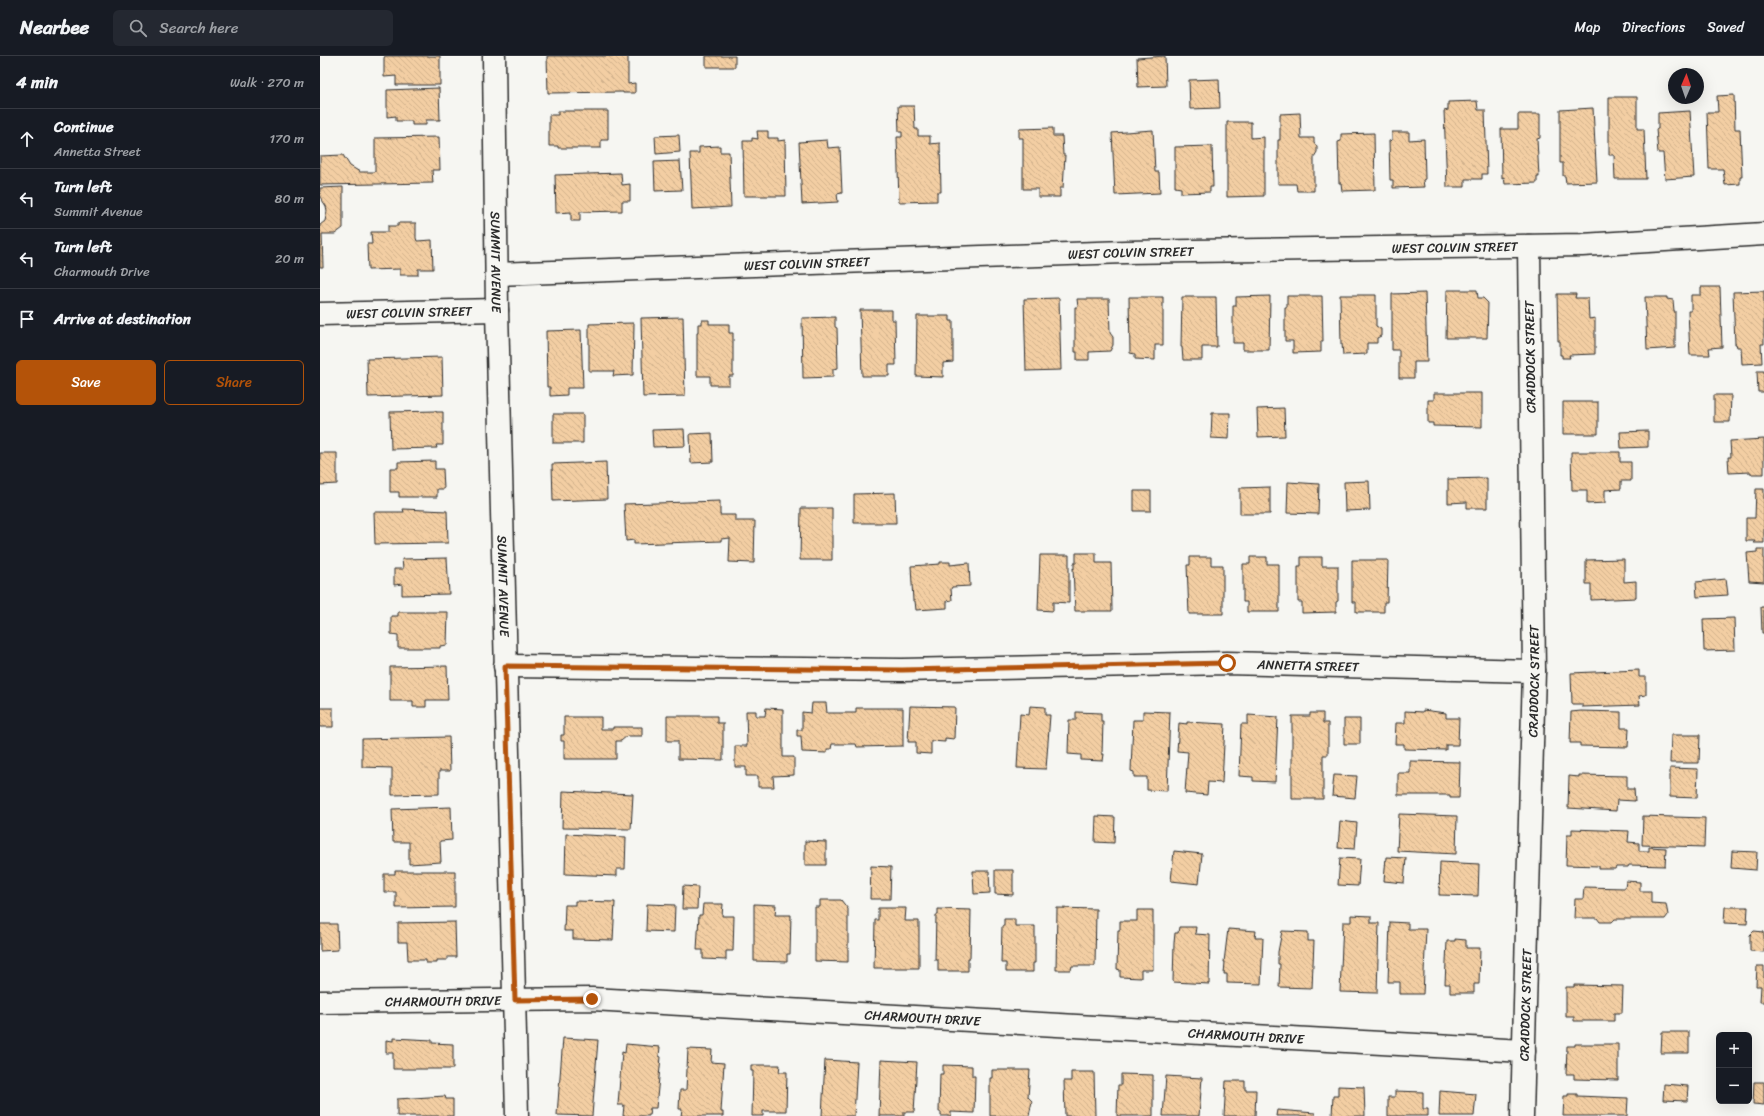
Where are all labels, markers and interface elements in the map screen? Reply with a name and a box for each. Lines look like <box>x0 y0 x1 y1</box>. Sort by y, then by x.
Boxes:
search box <box>113 10 393 46</box>
text: Nearbee <box>20 11 89 44</box>
text: Search here <box>159 15 238 41</box>
text: Map <box>1574 15 1600 40</box>
text: Directions <box>1622 15 1685 40</box>
text: Saved <box>1707 15 1744 40</box>
icon: search <box>127 17 149 39</box>
text: 4 min <box>16 67 58 97</box>
north arrow <box>1668 68 1704 104</box>
text: Walk · 270 m <box>230 71 304 94</box>
text: Continue <box>54 114 114 140</box>
text: 170 m <box>269 127 304 150</box>
icon: ahead <box>16 128 38 150</box>
text: Annetta Street <box>54 140 141 163</box>
text: Turn left <box>54 174 112 200</box>
text: 80 m <box>275 187 304 210</box>
icon: left <box>16 188 38 210</box>
text: Summit Avenue <box>54 200 143 223</box>
street label: SUMMIT AVENUE <box>484 211 509 314</box>
text: Turn left <box>54 234 112 260</box>
street label: WEST COLVIN STREET <box>1391 234 1519 259</box>
street label: WEST COLVIN STREET <box>1067 239 1195 265</box>
text: 20 m <box>275 247 304 270</box>
icon: left <box>16 248 38 270</box>
street label: WEST COLVIN STREET <box>744 249 871 277</box>
text: Charmouth Drive <box>54 260 150 283</box>
street label: WEST COLVIN STREET <box>346 299 473 325</box>
street label: CRADDOCK STREET <box>1518 300 1542 413</box>
text: Arrive at destination <box>54 306 191 332</box>
icon: arrive <box>16 308 38 330</box>
button: Save <box>16 360 156 405</box>
button: Share <box>164 360 304 405</box>
street label: SUMMIT AVENUE <box>491 535 517 638</box>
street label: CRADDOCK STREET <box>1521 624 1546 738</box>
street label: ANNETTA STREET <box>1256 652 1360 678</box>
route start <box>1218 654 1236 672</box>
street label: CRADDOCK STREET <box>1512 948 1538 1062</box>
street label: CHARMOUTH DRIVE <box>385 988 502 1013</box>
route end <box>583 990 601 1008</box>
street label: CHARMOUTH DRIVE <box>864 1003 982 1032</box>
street label: CHARMOUTH DRIVE <box>1187 1021 1305 1050</box>
map controls <box>1716 1032 1752 1104</box>
button: + <box>1716 1032 1752 1068</box>
button: − <box>1716 1068 1752 1104</box>

